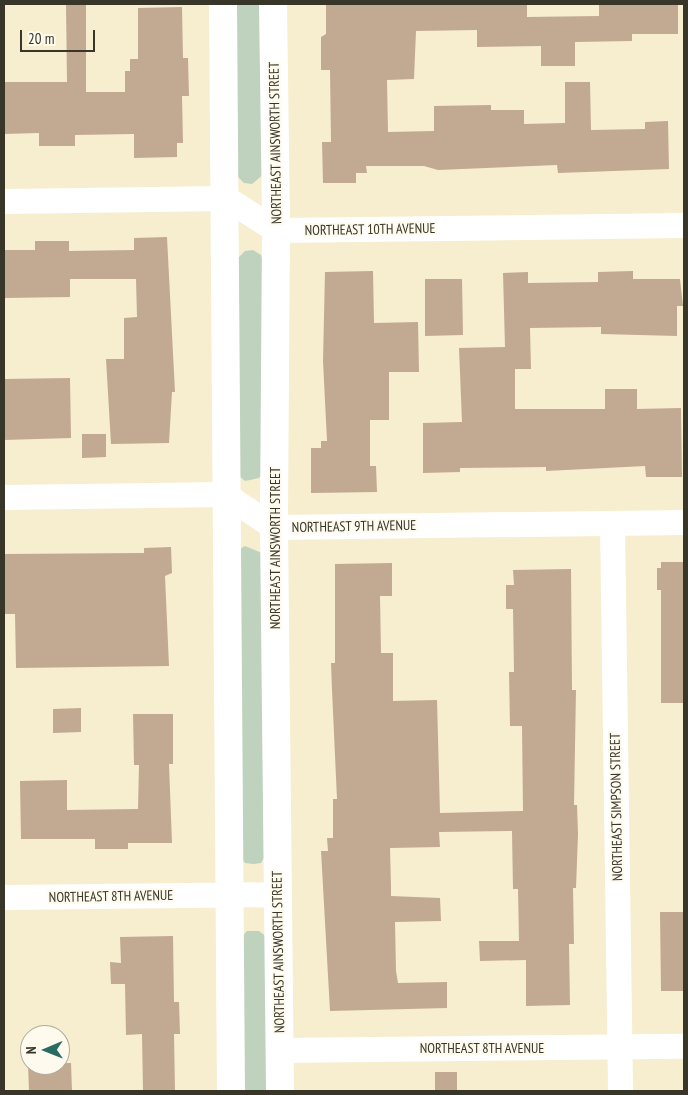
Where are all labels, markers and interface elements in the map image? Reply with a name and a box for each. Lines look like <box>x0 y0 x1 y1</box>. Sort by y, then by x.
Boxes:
scale bar <box>22 20 98 52</box>
text: 20 m <box>28 29 54 48</box>
street label: NORTHEAST AINSWORTH STREET <box>265 61 285 225</box>
street label: NORTHEAST 10TH AVENUE <box>304 219 436 239</box>
street label: NORTHEAST AINSWORTH STREET <box>267 466 283 630</box>
street label: NORTHEAST 9TH AVENUE <box>291 517 417 535</box>
street label: NORTHEAST SIMPSON STREET <box>606 732 626 882</box>
street label: NORTHEAST AINSWORTH STREET <box>268 870 288 1034</box>
street label: NORTHEAST 8TH AVENUE <box>48 887 174 905</box>
north arrow <box>20 1025 70 1075</box>
street label: NORTHEAST 8TH AVENUE <box>419 1040 545 1056</box>
text: N <box>22 1046 40 1054</box>

